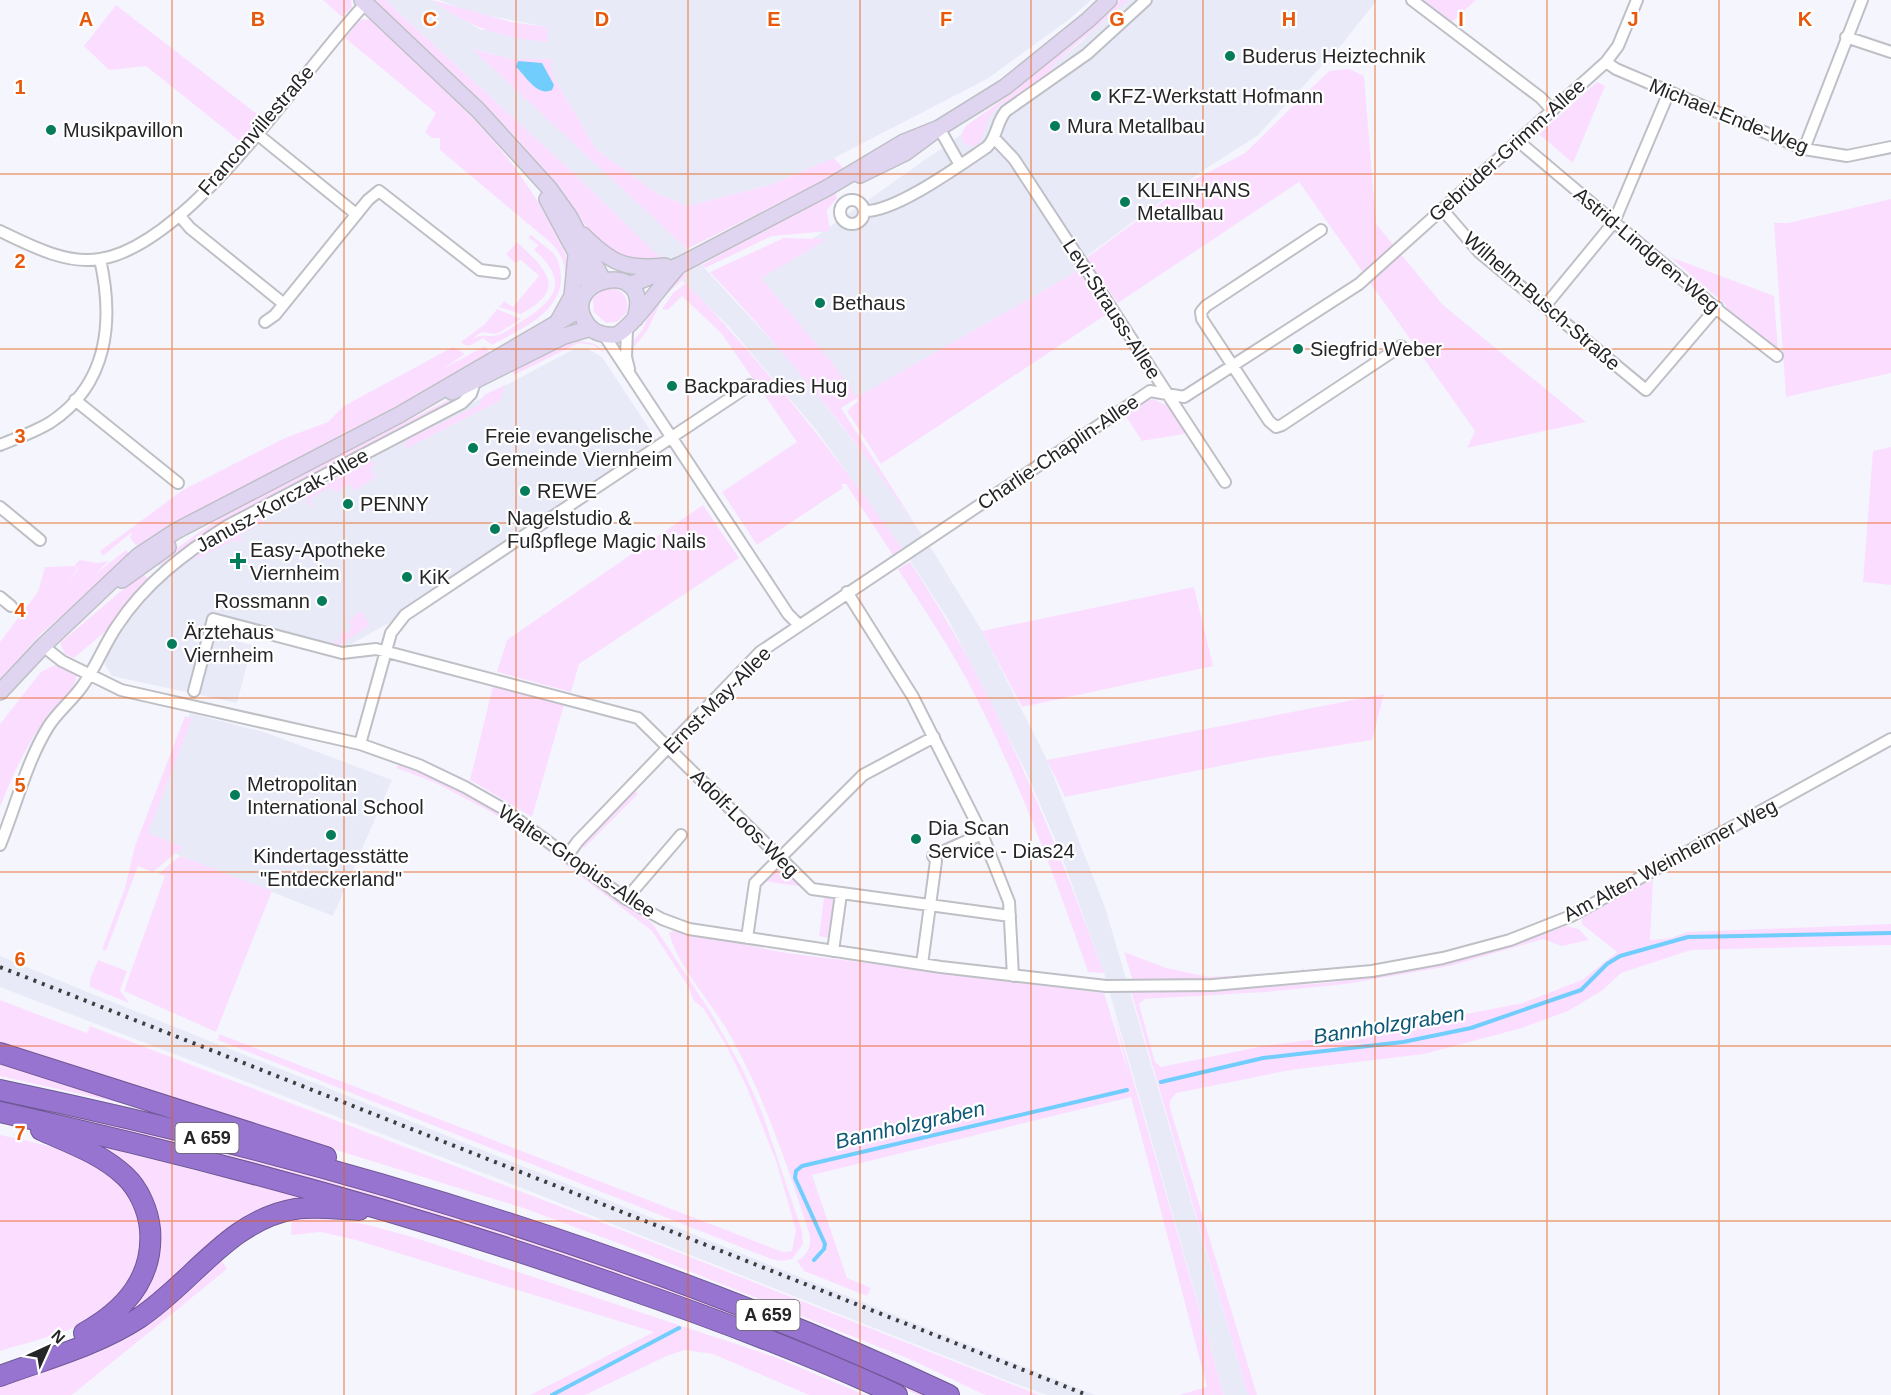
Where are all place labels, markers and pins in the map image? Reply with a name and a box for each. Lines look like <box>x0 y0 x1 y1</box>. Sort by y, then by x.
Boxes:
place label: Buderus Heiztechnik <box>1242 45 1426 67</box>
marker: Buderus Heiztechnik <box>1223 49 1237 63</box>
place label: KFZ-Werkstatt Hofmann <box>1108 85 1323 107</box>
marker: KFZ-Werkstatt Hofmann <box>1089 89 1103 103</box>
place label: Mura Metallbau <box>1067 115 1205 137</box>
place label: Musikpavillon <box>63 119 183 141</box>
marker: Mura Metallbau <box>1048 119 1062 133</box>
marker: Musikpavillon <box>44 123 58 137</box>
place label: KLEINHANS Metallbau <box>1137 179 1250 224</box>
marker: KLEINHANS Metallbau <box>1118 195 1132 209</box>
place label: Bethaus <box>832 292 905 314</box>
marker: Bethaus <box>813 296 827 310</box>
place label: Siegfrid Weber <box>1310 338 1442 360</box>
marker: Siegfrid Weber <box>1291 342 1305 356</box>
place label: Backparadies Hug <box>684 375 847 397</box>
marker: Backparadies Hug <box>665 379 679 393</box>
place label: Freie evangelische Gemeinde Viernheim <box>485 425 673 470</box>
marker: Freie evangelische Gemeinde Viernheim <box>466 441 480 455</box>
place label: REWE <box>537 480 597 502</box>
marker: REWE <box>518 484 532 498</box>
place label: PENNY <box>360 493 429 515</box>
marker: PENNY <box>341 497 355 511</box>
place label: Nagelstudio & Fußpflege Magic Nails <box>507 507 706 552</box>
marker: Nagelstudio & Fußpflege Magic Nails <box>488 522 502 536</box>
place label: Easy-Apotheke Viernheim <box>250 539 386 584</box>
marker: Easy-Apotheke Viernheim <box>231 554 245 568</box>
place label: KiK <box>419 566 451 588</box>
marker: KiK <box>400 570 414 584</box>
place label: Rossmann <box>214 590 310 612</box>
marker: Rossmann <box>315 594 329 608</box>
place label: Ärztehaus Viernheim <box>184 621 274 666</box>
marker: Ärztehaus Viernheim <box>165 637 179 651</box>
place label: Metropolitan International School <box>247 773 424 818</box>
marker: Metropolitan International School <box>228 788 242 802</box>
place label: Dia Scan Service - Dias24 <box>928 817 1075 862</box>
marker: Kindertagesstätte "Entdeckerland" <box>324 828 338 842</box>
marker: Dia Scan Service - Dias24 <box>909 832 923 846</box>
place label: Kindertagesstätte "Entdeckerland" <box>253 845 409 890</box>

